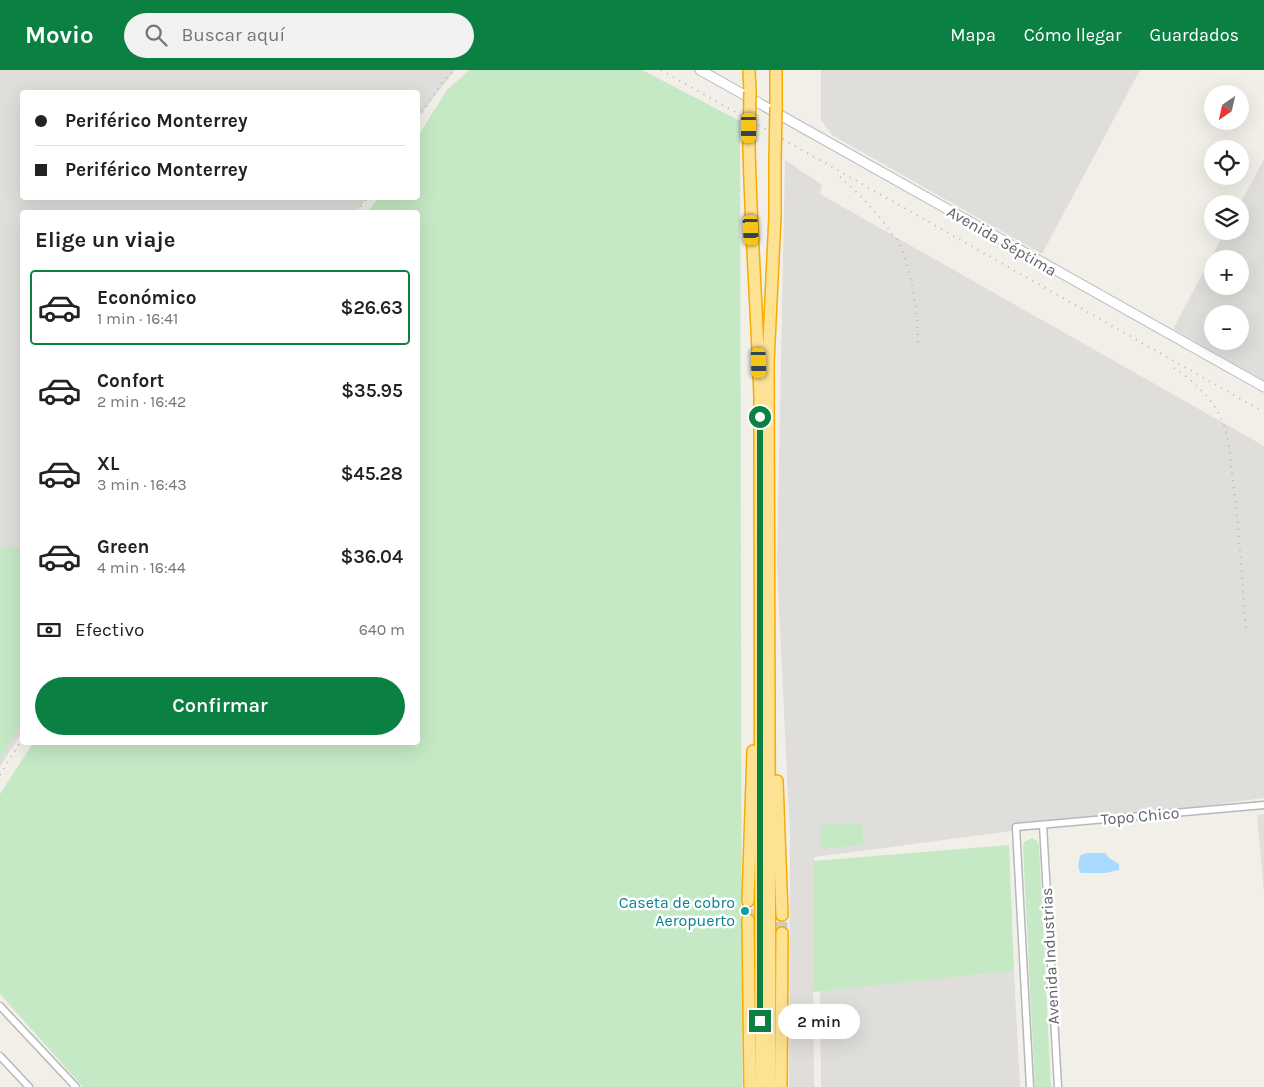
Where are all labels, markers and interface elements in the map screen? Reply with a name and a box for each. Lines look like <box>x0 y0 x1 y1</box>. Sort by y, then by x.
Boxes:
search box <box>124 13 474 58</box>
text: Movio <box>25 21 94 49</box>
icon: search <box>142 21 170 49</box>
text: Buscar aquí <box>182 24 285 46</box>
text: Mapa <box>950 24 996 46</box>
text: Cómo llegar <box>1024 24 1122 46</box>
text: Guardados <box>1150 24 1239 46</box>
north arrow <box>1204 85 1249 130</box>
map controls <box>1204 85 1249 350</box>
text: Periférico Monterrey <box>65 110 247 132</box>
car <box>741 113 756 143</box>
button: locate <box>1204 140 1249 185</box>
text: Periférico Monterrey <box>65 159 247 181</box>
button: layers <box>1204 195 1249 240</box>
street label: Avenida Séptima <box>944 202 1060 280</box>
car <box>742 215 759 245</box>
text: Elige un viaje <box>35 227 175 253</box>
button: + <box>1204 250 1249 295</box>
icon: car <box>37 285 82 330</box>
text: Económico <box>97 287 197 309</box>
text: $26.63 <box>341 297 403 319</box>
button: − <box>1204 305 1249 350</box>
text: 1 min · 16:41 <box>97 309 178 328</box>
car <box>750 348 767 378</box>
icon: car <box>37 368 82 413</box>
text: Confort <box>97 370 164 392</box>
text: $35.95 <box>341 380 403 402</box>
text: 2 min · 16:42 <box>97 392 186 411</box>
route start <box>749 406 771 428</box>
icon: car <box>37 451 82 496</box>
text: XL <box>97 453 119 475</box>
text: $45.28 <box>341 463 403 485</box>
text: 3 min · 16:43 <box>97 475 187 494</box>
icon: car <box>37 534 82 579</box>
text: Green <box>97 536 149 558</box>
text: $36.04 <box>340 546 403 568</box>
text: 4 min · 16:44 <box>97 558 186 577</box>
icon: cash <box>35 616 63 644</box>
text: Efectivo <box>75 619 144 641</box>
text: 640 m <box>359 620 405 639</box>
button: Confirmar <box>35 677 405 735</box>
street label: Topo Chico <box>1100 803 1180 829</box>
street label: Avenida Industrias <box>1037 887 1063 1025</box>
place label: Caseta de cobro Aeropuerto <box>619 893 735 930</box>
marker: Caseta de cobro Aeropuerto <box>739 905 751 917</box>
callout: 2 min <box>778 1004 860 1038</box>
route end <box>749 1010 771 1032</box>
text: 2 min <box>797 1012 841 1031</box>

